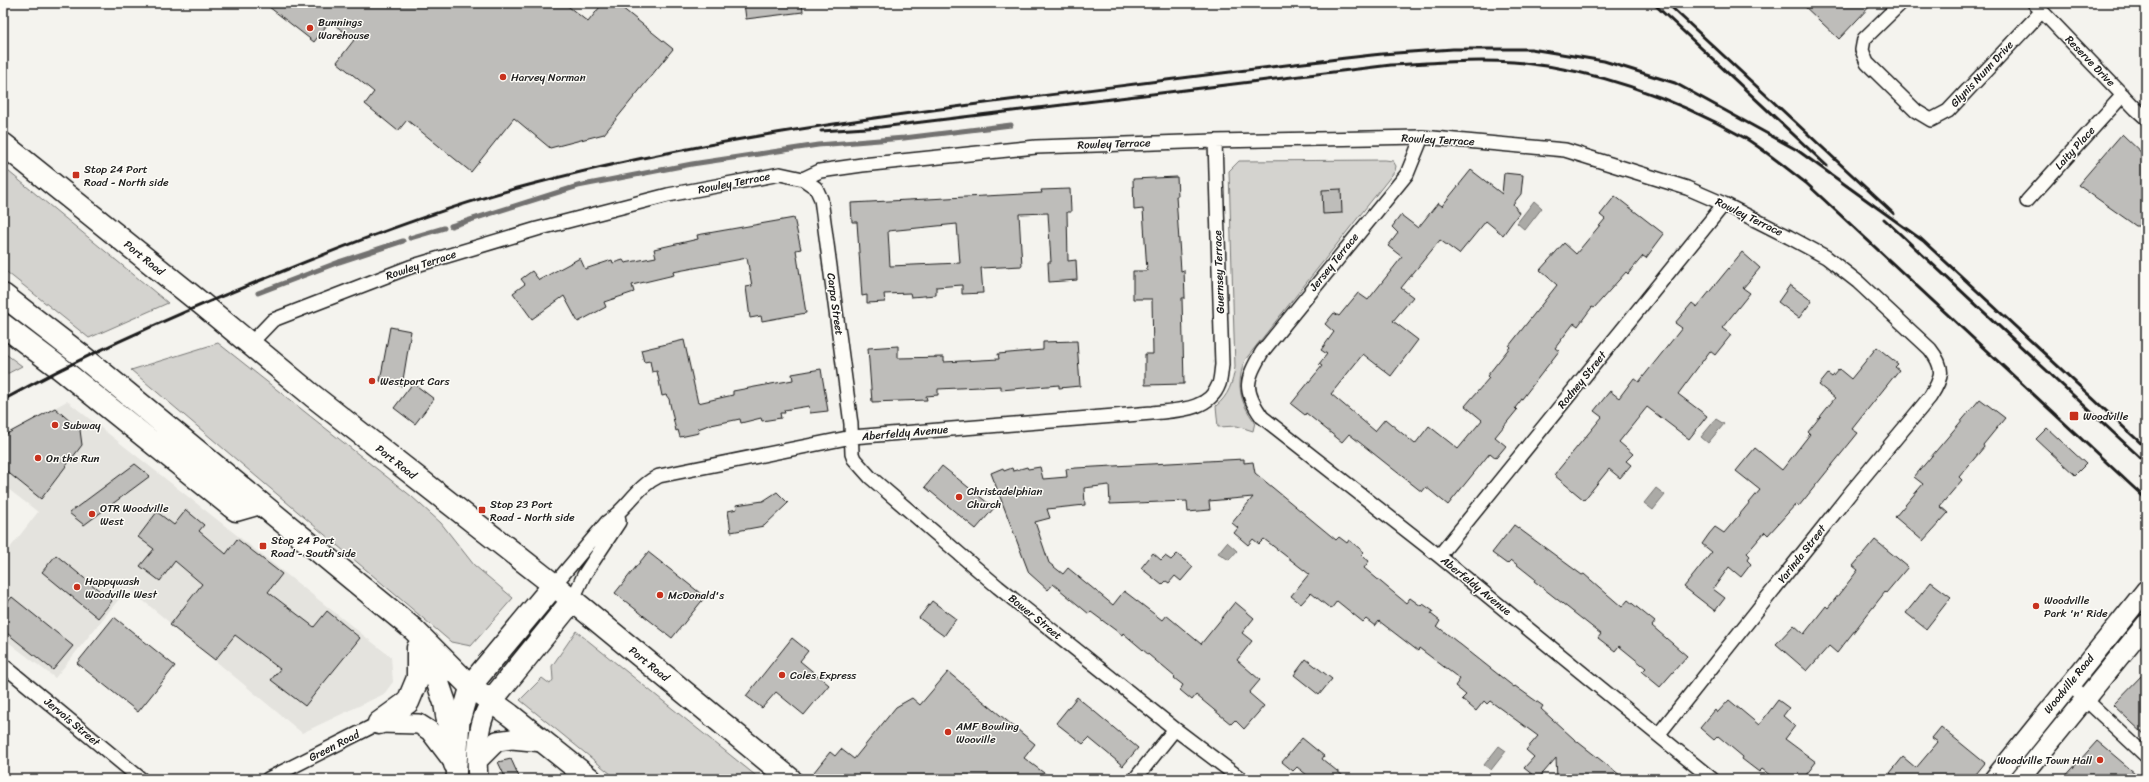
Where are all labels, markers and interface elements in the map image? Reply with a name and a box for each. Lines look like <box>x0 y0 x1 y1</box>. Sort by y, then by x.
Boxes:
place label: Bunnings Warehouse <box>318 13 370 45</box>
marker: Bunnings Warehouse <box>305 23 315 33</box>
street label: Reserve Drive <box>2060 31 2120 91</box>
street label: Glynis Nunn Drive <box>1946 36 2018 112</box>
place label: Harvey Norman <box>511 68 586 87</box>
marker: Harvey Norman <box>498 72 508 82</box>
street label: Laity Place <box>2050 122 2100 174</box>
street label: Rowley Terrace <box>1401 129 1475 151</box>
street label: Rowley Terrace <box>1077 133 1151 155</box>
place label: Stop 24 Port Road - North side <box>84 160 169 192</box>
street label: Rowley Terrace <box>696 167 772 199</box>
marker: Stop 24 Port Road - North side <box>71 170 81 180</box>
street label: Rowley Terrace <box>1712 192 1786 242</box>
street label: Jersey Terrace <box>1304 228 1364 296</box>
street label: Guernsey Terrace <box>1208 229 1230 314</box>
street label: Port Road <box>119 236 170 281</box>
street label: Rowley Terrace <box>383 245 459 285</box>
street label: Carpa Street <box>821 272 849 337</box>
street label: Rodney Street <box>1553 346 1612 413</box>
place label: Westport Cars <box>380 372 450 391</box>
marker: Westport Cars <box>367 376 377 386</box>
place label: Woodville <box>2083 407 2129 426</box>
marker: Woodville <box>2068 410 2080 422</box>
place label: Subway <box>63 416 101 435</box>
marker: Subway <box>50 420 60 430</box>
street label: Aberfeldy Avenue <box>860 420 950 446</box>
street label: Port Road <box>371 440 422 485</box>
place label: On the Run <box>46 449 100 468</box>
marker: On the Run <box>33 453 43 463</box>
place label: Christadelphian Church <box>967 482 1042 514</box>
marker: Christadelphian Church <box>954 492 964 502</box>
place label: Stop 23 Port Road - North side <box>490 495 575 527</box>
place label: OTR Woodville West <box>100 499 169 531</box>
marker: Stop 23 Port Road - North side <box>477 505 487 515</box>
marker: OTR Woodville West <box>87 509 97 519</box>
street label: Yarinda Street <box>1773 520 1831 587</box>
place label: Stop 24 Port Road - South side <box>271 531 356 563</box>
marker: Stop 24 Port Road - South side <box>258 541 268 551</box>
street label: Aberfeldy Avenue <box>1436 551 1516 621</box>
place label: Happywash Woodville West <box>85 572 158 604</box>
marker: Happywash Woodville West <box>72 582 82 592</box>
place label: McDonald's <box>668 586 725 605</box>
street label: Bower Street <box>1004 589 1066 645</box>
marker: McDonald's <box>655 590 665 600</box>
place label: Woodville Park 'n' Ride <box>2044 591 2108 623</box>
marker: Woodville Park 'n' Ride <box>2031 601 2041 611</box>
street label: Port Road <box>624 642 675 687</box>
street label: Woodville Road <box>2039 649 2100 718</box>
place label: Coles Express <box>790 666 857 685</box>
marker: Coles Express <box>777 670 787 680</box>
street label: Jervois Street <box>39 692 105 752</box>
place label: AMF Bowling Wooville <box>955 717 1019 749</box>
street label: Green Road <box>305 725 364 767</box>
marker: AMF Bowling Wooville <box>943 727 953 737</box>
place label: Woodville Town Hall <box>1997 751 2093 770</box>
marker: Woodville Town Hall <box>2095 755 2105 765</box>

